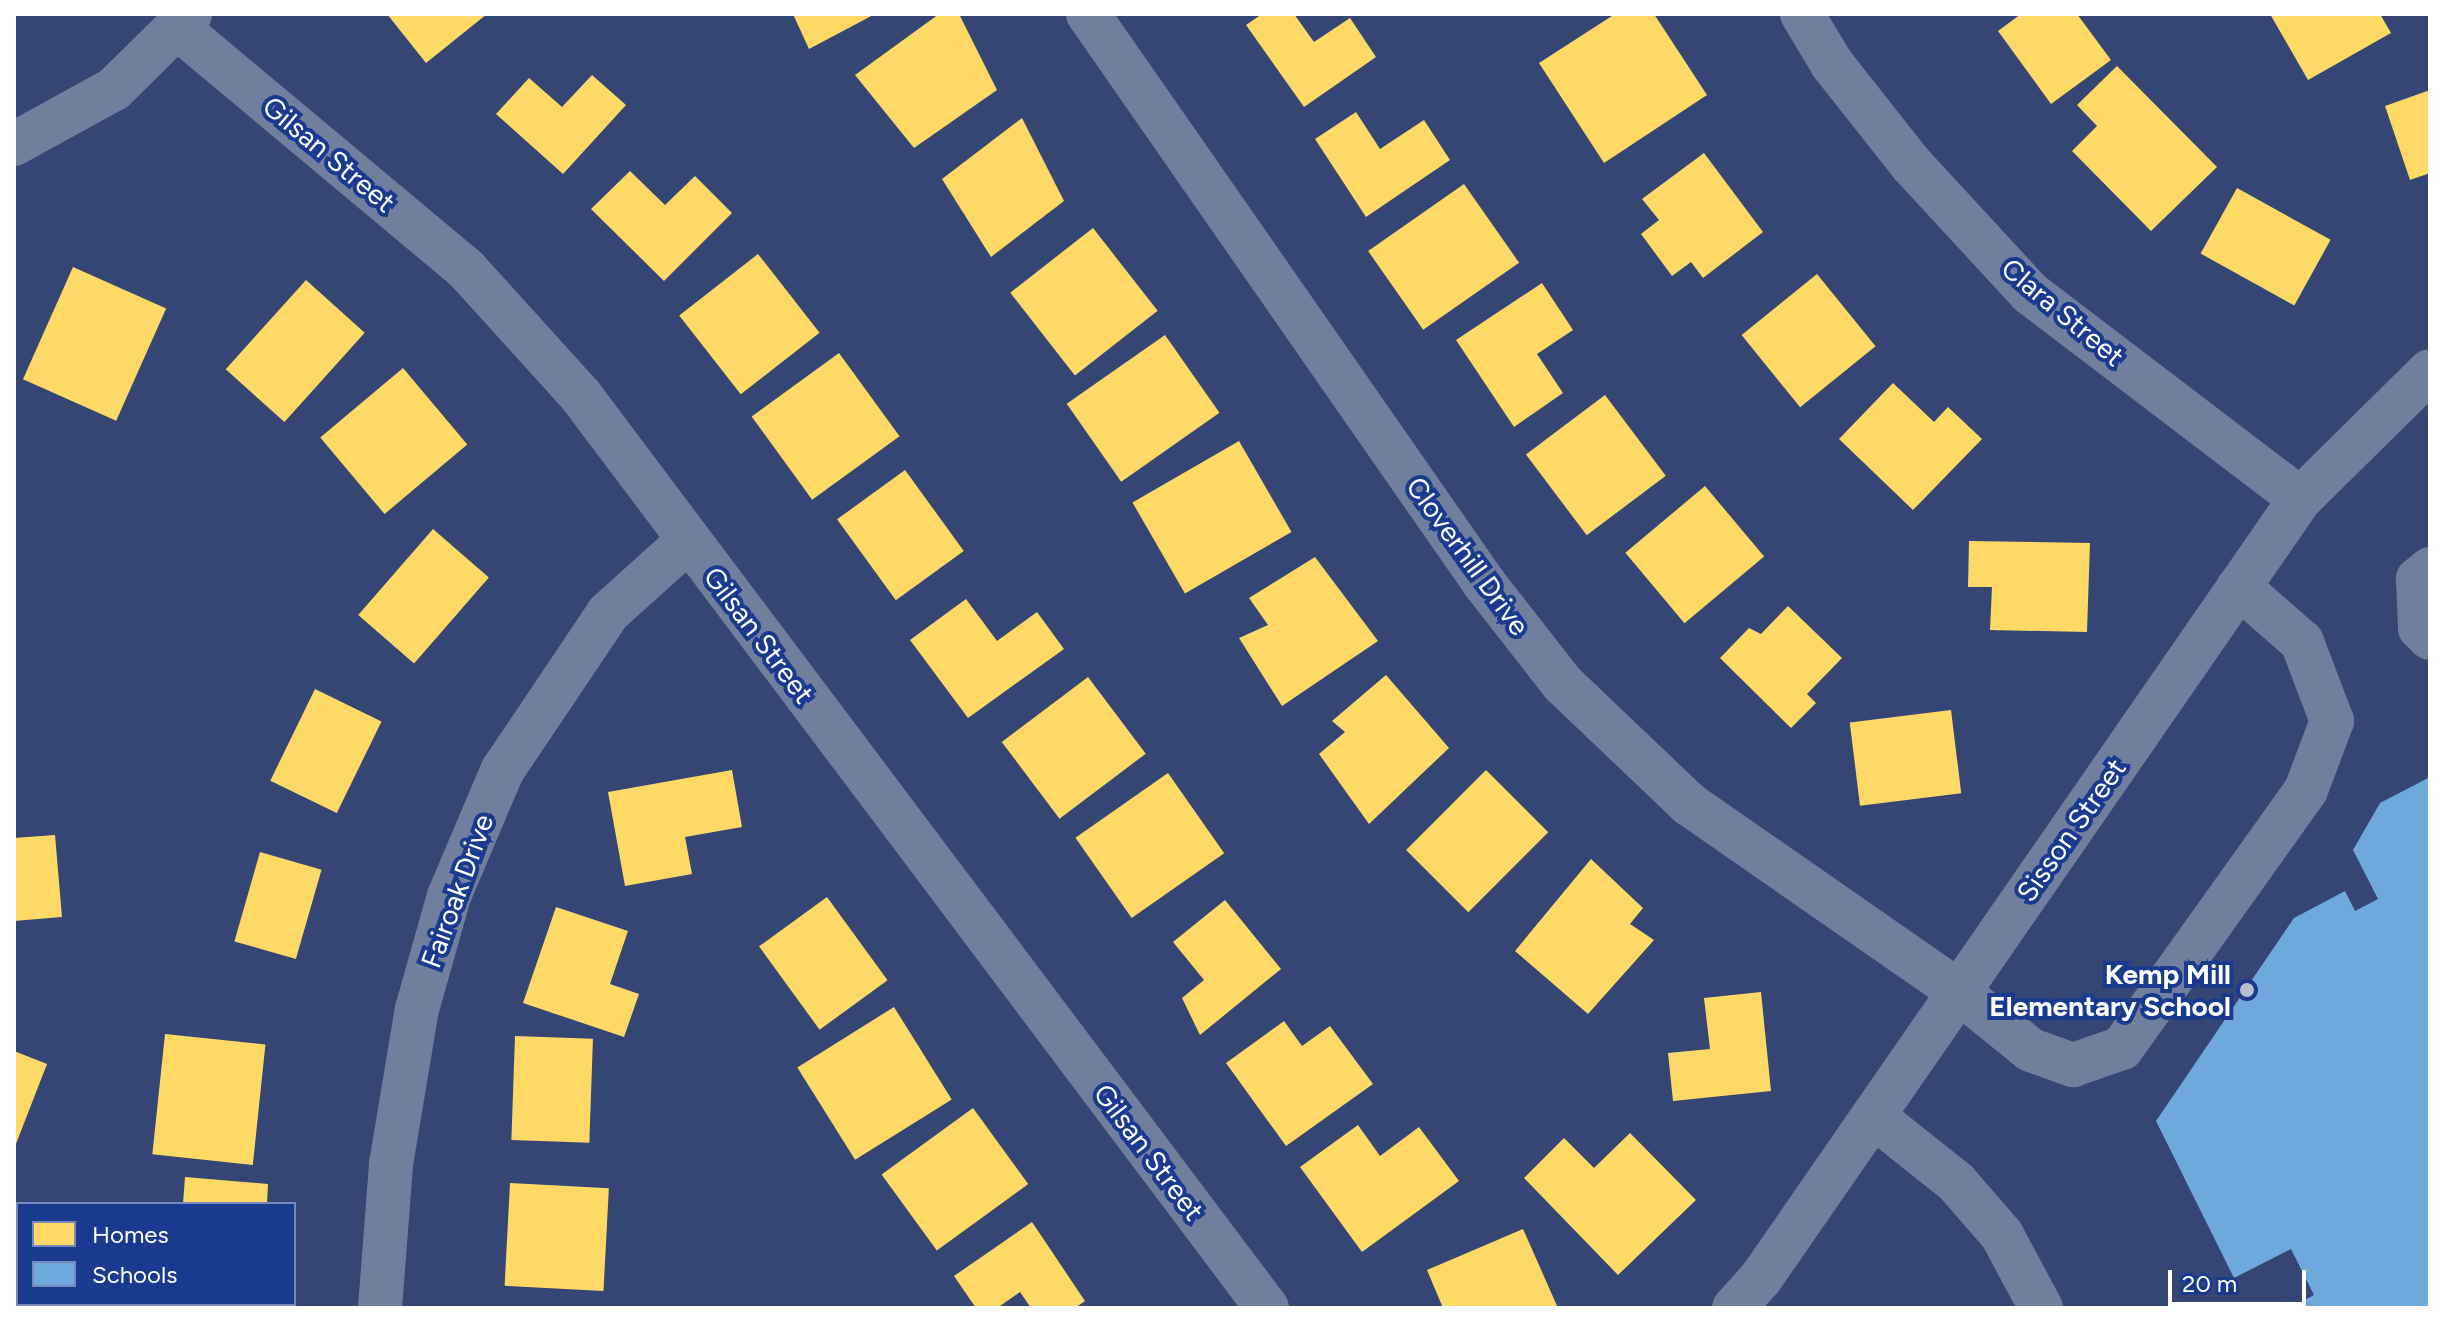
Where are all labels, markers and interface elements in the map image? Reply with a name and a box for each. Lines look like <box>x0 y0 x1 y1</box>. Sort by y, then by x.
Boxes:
street label: Gilsan Street <box>256 89 402 219</box>
street label: Clara Street <box>1995 251 2131 373</box>
street label: Cloverhill Drive <box>1399 470 1537 642</box>
street label: Gilsan Street <box>697 560 821 710</box>
street label: Sisson Street <box>2009 752 2133 908</box>
street label: Fairoak Drive <box>414 810 500 972</box>
place label: Kemp Mill Elementary School <box>1989 957 2231 1023</box>
marker: Kemp Mill Elementary School <box>2238 981 2256 999</box>
street label: Gilsan Street <box>1087 1077 1211 1227</box>
legend <box>16 1202 296 1306</box>
text: Homes <box>92 1220 169 1249</box>
scale bar <box>2172 1254 2310 1304</box>
text: Schools <box>92 1260 177 1289</box>
text: 20 m <box>2182 1269 2237 1298</box>

